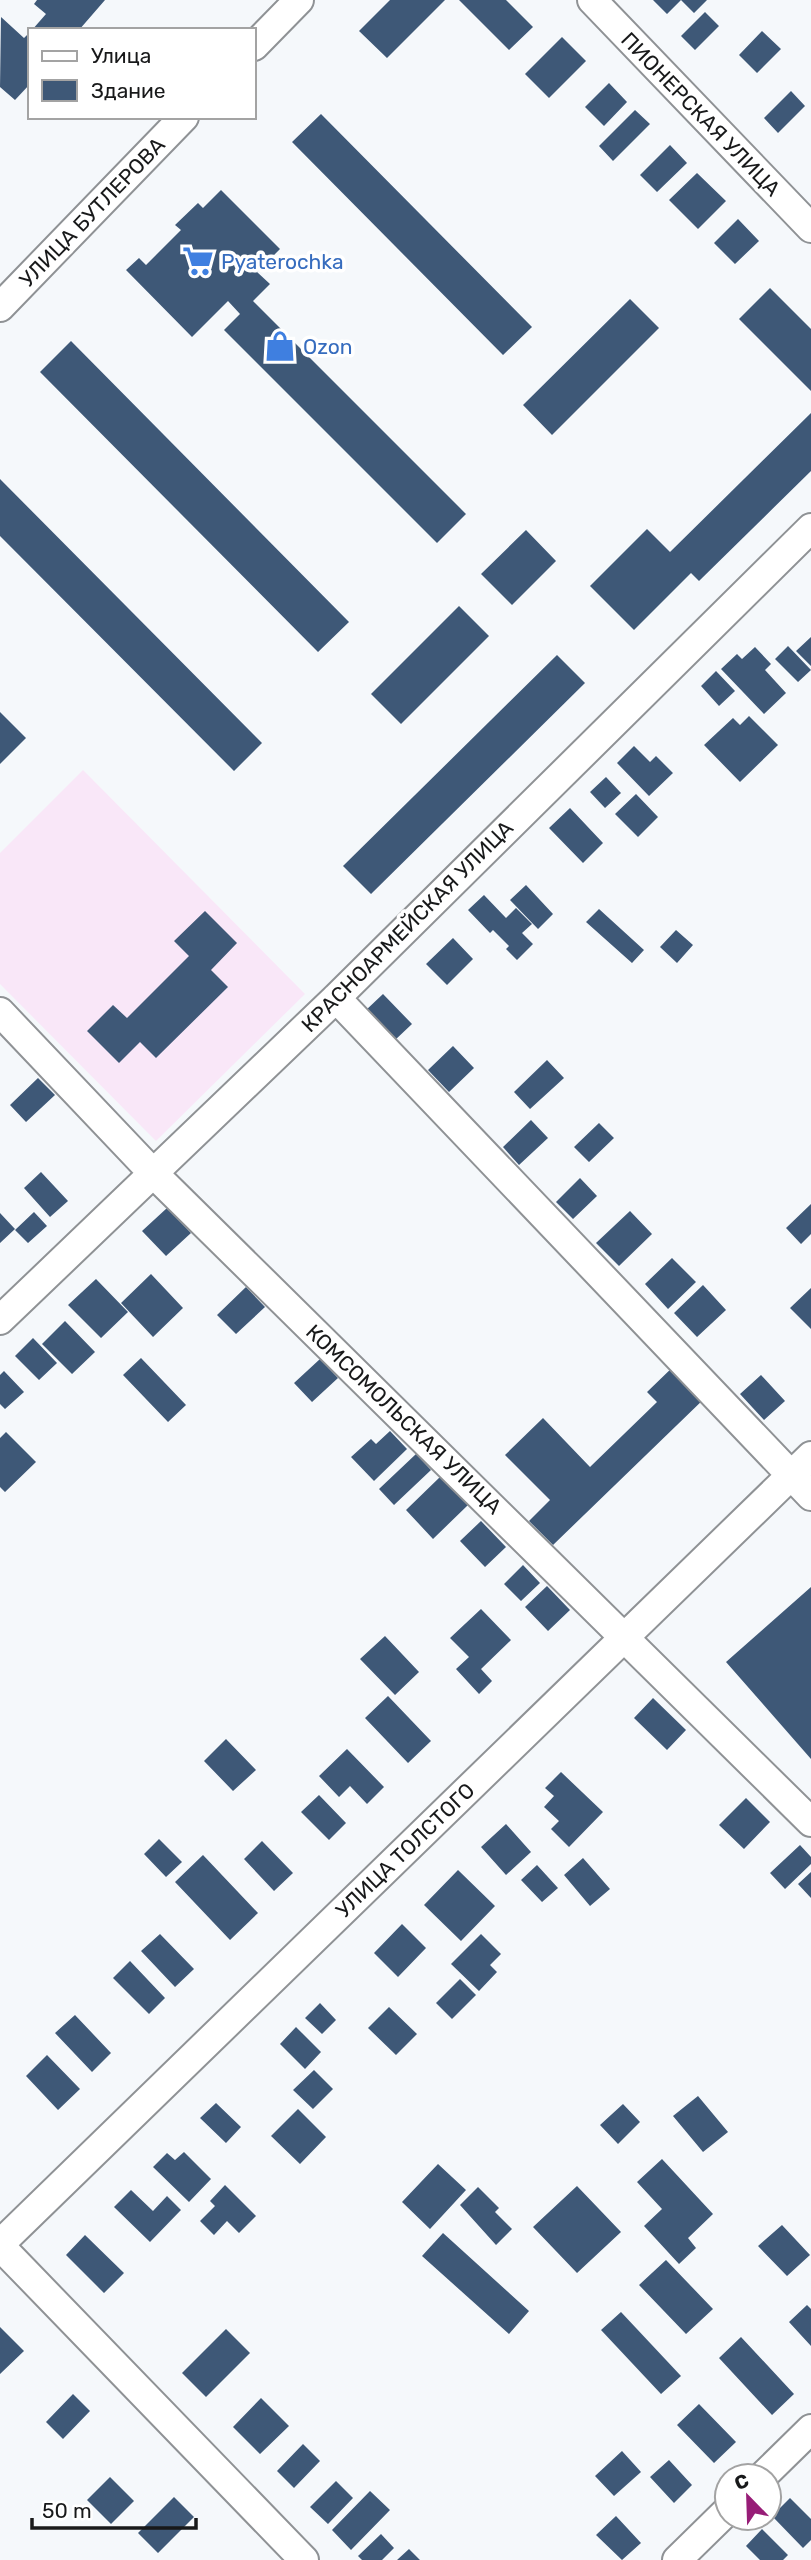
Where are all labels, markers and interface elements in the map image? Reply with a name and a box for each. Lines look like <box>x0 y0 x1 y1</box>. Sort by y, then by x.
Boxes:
street label: ПИОНЕРСКАЯ УЛИЦА <box>616 27 786 201</box>
legend <box>28 28 256 119</box>
text: Улица <box>91 43 151 68</box>
text: Здание <box>91 78 166 103</box>
street label: УЛИЦА БУТЛЕРОВА <box>14 132 170 292</box>
supermarket icon: Pyaterochka <box>181 244 215 278</box>
place label: Pyaterochka <box>221 249 344 274</box>
shop icon: Ozon <box>263 329 297 363</box>
place label: Ozon <box>303 334 353 359</box>
street label: КРАСНОАРМЕЙСКАЯ УЛИЦА <box>296 815 518 1037</box>
street label: КОМСОМОЛЬСКАЯ УЛИЦА <box>301 1319 507 1519</box>
street label: УЛИЦА ТОЛСТОГО <box>330 1777 480 1923</box>
north arrow <box>713 2462 783 2532</box>
text: С <box>731 2469 752 2495</box>
scale bar <box>32 2486 196 2530</box>
text: 50 m <box>42 2498 92 2523</box>

